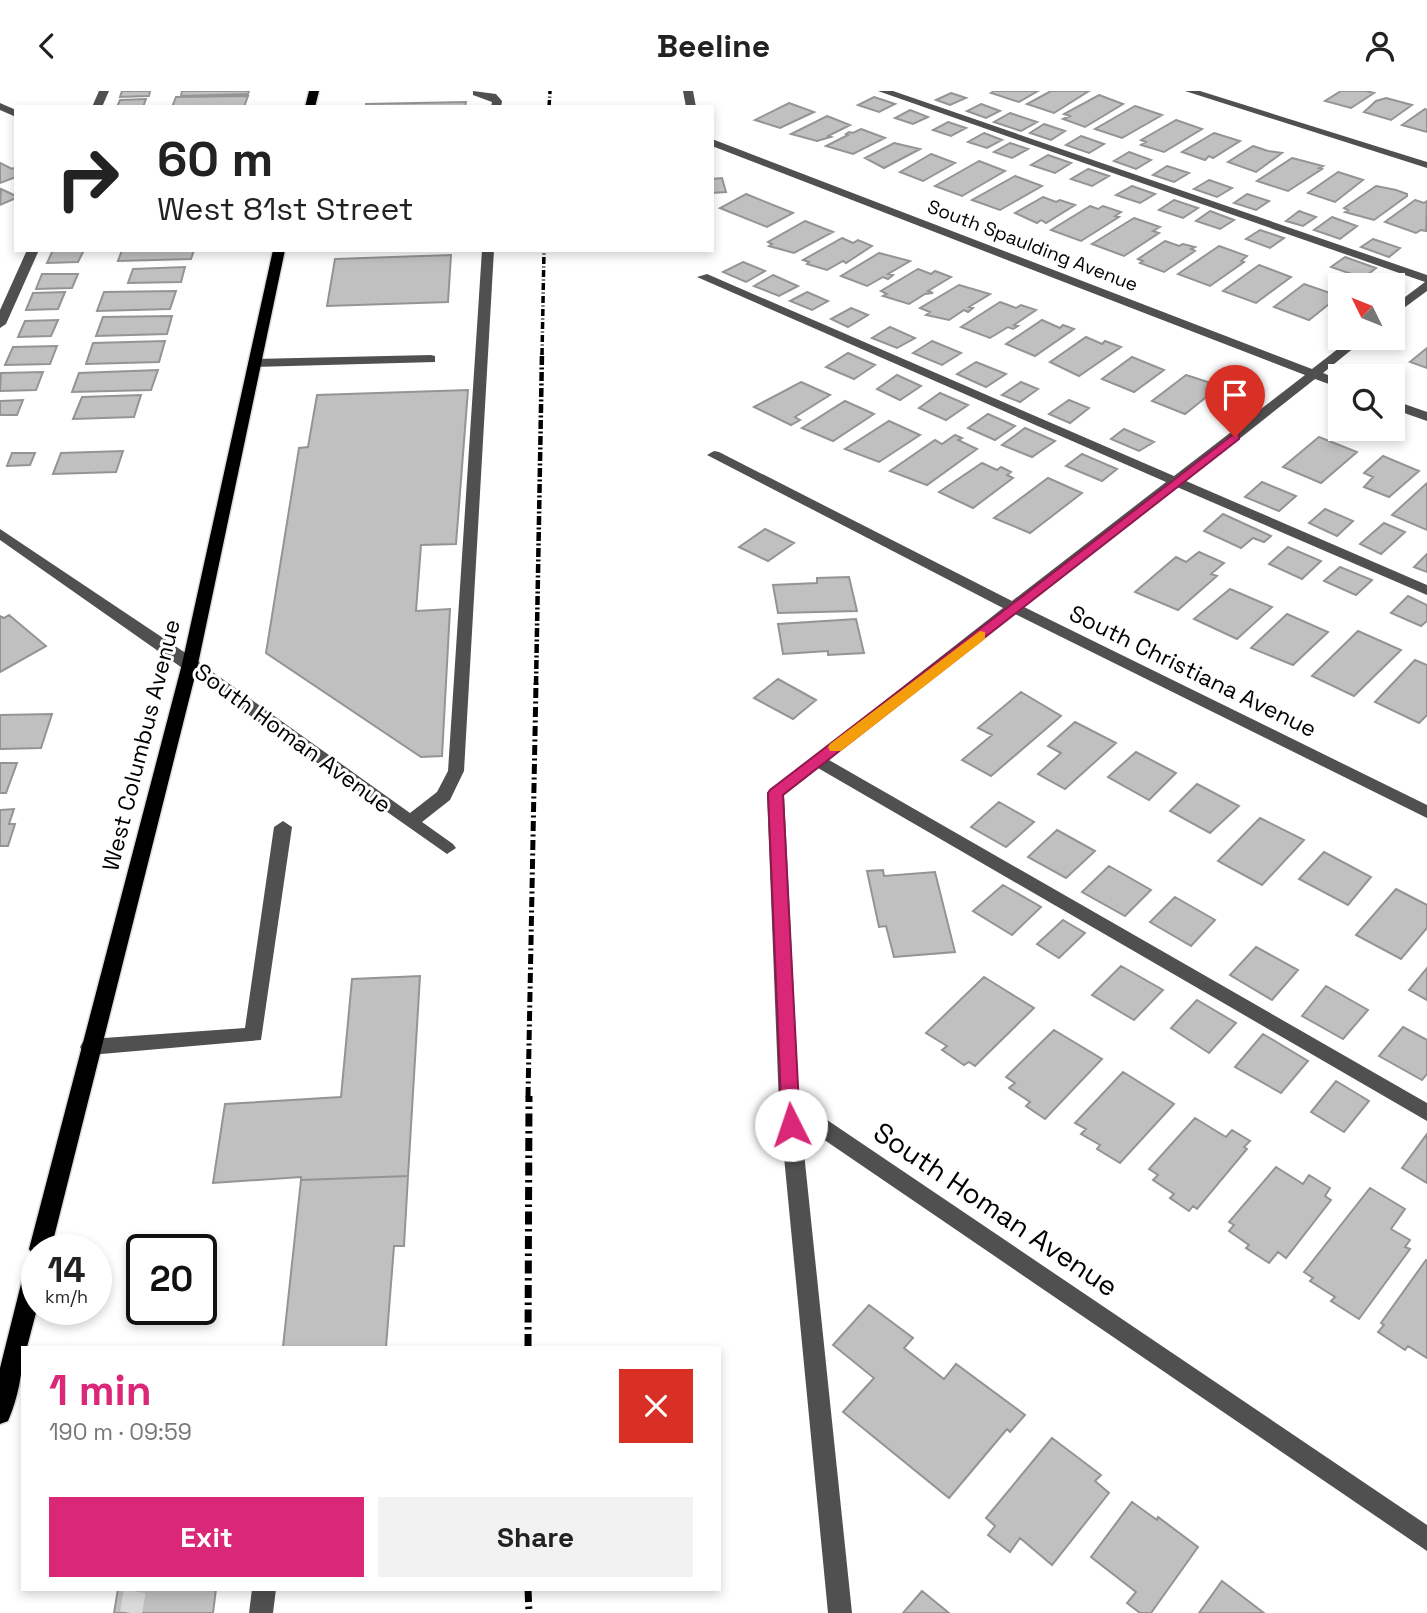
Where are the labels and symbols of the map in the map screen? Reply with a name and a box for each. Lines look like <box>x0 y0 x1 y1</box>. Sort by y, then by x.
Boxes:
street label: South Spaulding Avenue <box>924 194 1142 297</box>
north arrow <box>1328 273 1405 350</box>
pin <box>1205 365 1265 437</box>
street label: South Christiana Avenue <box>1064 598 1322 744</box>
street label: West Columbus Avenue <box>95 616 187 874</box>
street label: South Homan Avenue <box>189 656 397 820</box>
position arrow <box>754 1088 828 1162</box>
street label: South Homan Avenue <box>867 1114 1125 1304</box>
speed limit sign: 20 <box>126 1234 217 1325</box>

